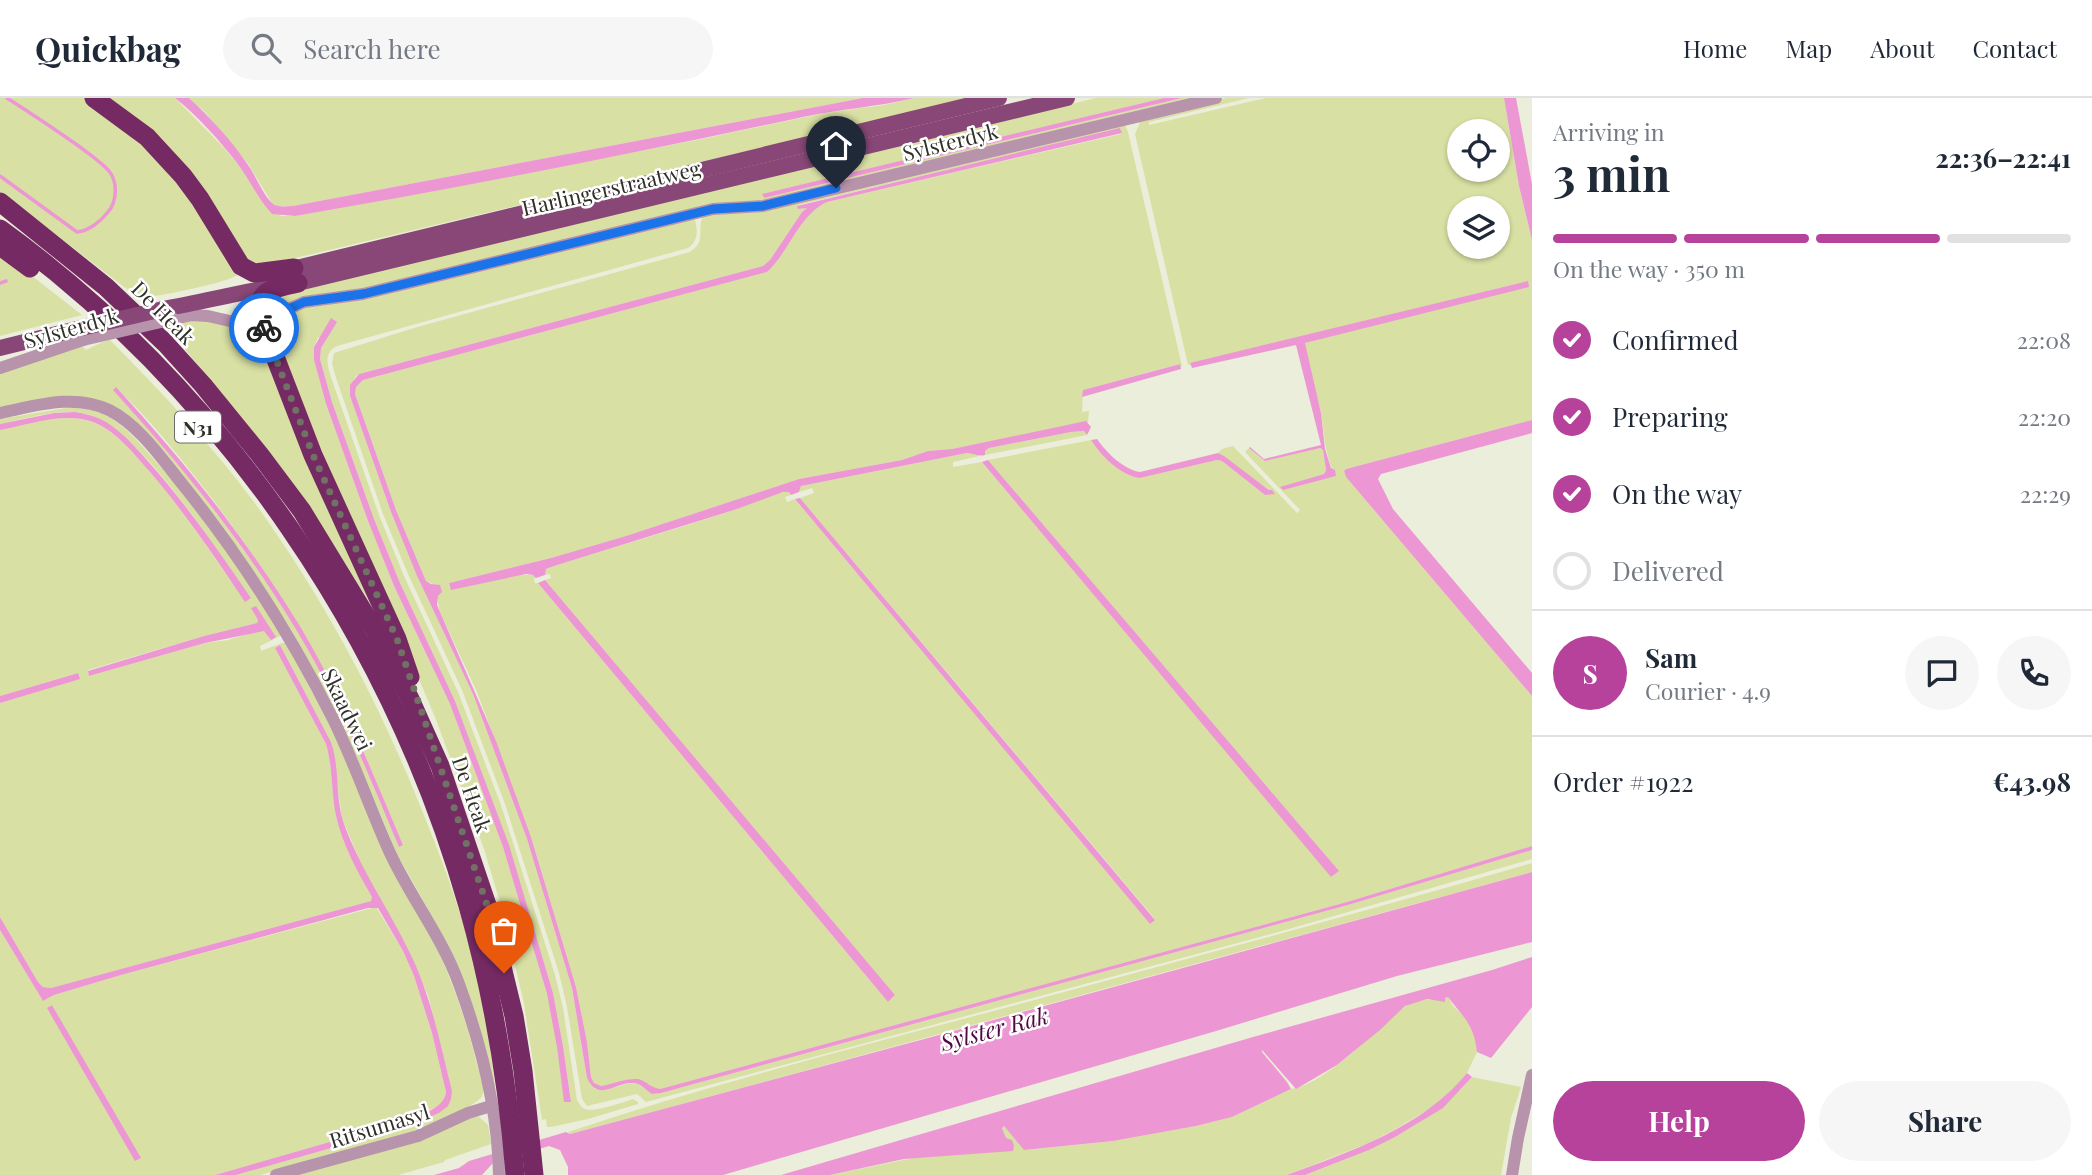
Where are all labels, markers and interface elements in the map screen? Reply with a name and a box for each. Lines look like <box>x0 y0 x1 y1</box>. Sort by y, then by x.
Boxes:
search box <box>223 17 713 80</box>
text: Quickbag <box>35 26 181 70</box>
icon: search <box>247 29 285 67</box>
text: Search here <box>303 31 441 66</box>
text: Home <box>1683 32 1747 64</box>
text: Map <box>1785 32 1832 64</box>
text: About <box>1870 32 1934 64</box>
text: Contact <box>1972 32 2057 64</box>
pin <box>806 116 866 188</box>
street label: Sylsterdyk <box>899 116 1001 166</box>
text: Arriving in <box>1553 116 1665 147</box>
map controls <box>1447 119 1510 259</box>
button: locate <box>1447 119 1510 182</box>
icon: home <box>817 127 855 165</box>
text: 22:36–22:41 <box>1935 140 2071 175</box>
text: 3 min <box>1553 142 1670 204</box>
street label: Harlingerstraatweg <box>519 153 703 221</box>
button: layers <box>1447 196 1510 259</box>
text: On the way · 350 m <box>1553 253 1745 284</box>
street label: De Heak <box>126 274 202 350</box>
courier <box>229 293 299 363</box>
street label: Sylsterdyk <box>20 300 122 354</box>
icon: bike <box>245 309 283 347</box>
icon: check <box>1553 321 1591 359</box>
text: Confirmed <box>1612 322 1739 357</box>
text: 22:08 <box>2017 324 2071 355</box>
icon: check <box>1553 398 1591 436</box>
text: Preparing <box>1612 399 1728 434</box>
text: 22:20 <box>2018 401 2071 432</box>
road number: N31 <box>175 412 221 442</box>
icon: check <box>1553 475 1591 513</box>
text: On the way <box>1612 476 1742 511</box>
text: 22:29 <box>2020 478 2071 509</box>
text: Delivered <box>1612 553 1724 588</box>
button: chat <box>1905 636 1979 710</box>
button: phone <box>1997 636 2071 710</box>
text: Sam <box>1645 640 1697 675</box>
text: S <box>1582 656 1598 691</box>
street label: Skaadwei <box>316 663 380 755</box>
text: Courier · 4.9 <box>1645 675 1771 706</box>
street label: De Heak <box>447 752 499 836</box>
text: Order #1922 <box>1553 764 1693 799</box>
text: €43.98 <box>1993 764 2071 799</box>
pin <box>474 901 534 973</box>
icon: bag <box>485 912 523 950</box>
water label: Sylster Rak <box>935 999 1052 1058</box>
button: Help <box>1553 1081 1805 1161</box>
button: Share <box>1819 1081 2071 1161</box>
street label: Ritsumasyl <box>325 1097 433 1153</box>

